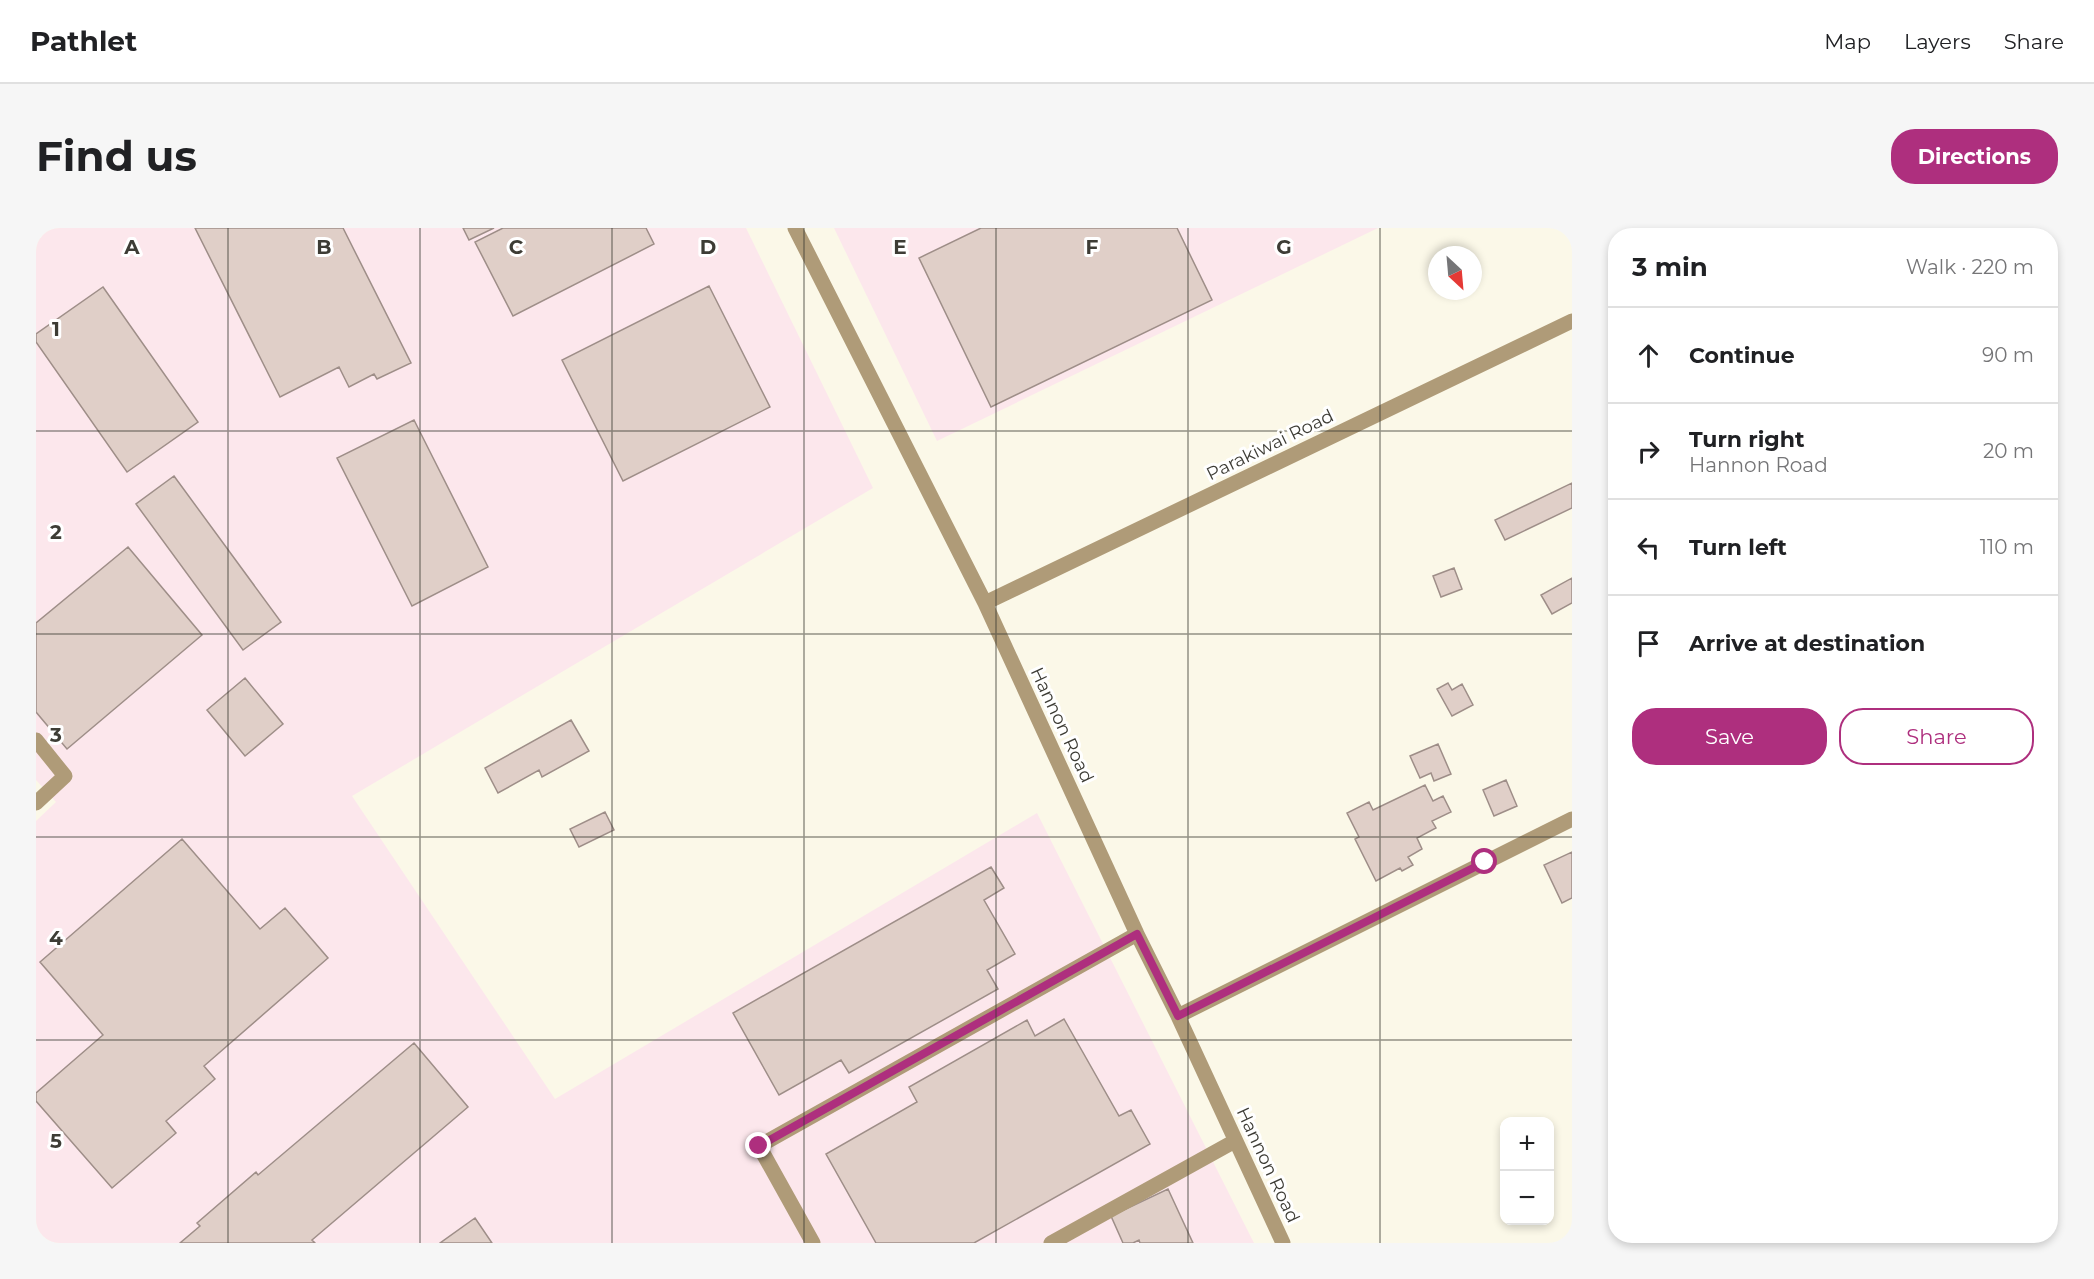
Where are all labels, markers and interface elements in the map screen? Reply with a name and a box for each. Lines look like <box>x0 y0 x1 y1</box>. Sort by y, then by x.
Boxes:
text: Pathlet <box>30 24 137 58</box>
text: Map <box>1824 29 1871 54</box>
text: Layers <box>1904 29 1971 54</box>
text: Share <box>2004 29 2064 54</box>
button: Directions <box>1891 129 2058 184</box>
text: Find us <box>36 130 197 182</box>
text: A <box>123 235 140 259</box>
text: B <box>316 235 332 259</box>
text: C <box>509 235 524 259</box>
text: D <box>700 235 716 259</box>
text: E <box>893 235 907 259</box>
text: F <box>1086 235 1099 259</box>
text: G <box>1276 235 1292 259</box>
north arrow <box>1428 246 1482 300</box>
text: 3 min <box>1632 251 1708 283</box>
text: Walk · 220 m <box>1906 255 2034 279</box>
text: 1 <box>52 317 60 341</box>
icon: ahead <box>1632 339 1665 372</box>
text: Continue <box>1689 342 1795 369</box>
text: 90 m <box>1982 343 2034 367</box>
street label: Parakiwai Road <box>1203 405 1337 485</box>
text: Turn right <box>1689 426 1804 453</box>
icon: right <box>1632 435 1665 468</box>
text: 20 m <box>1983 439 2034 463</box>
text: Hannon Road <box>1689 453 1828 477</box>
text: 2 <box>50 520 62 544</box>
icon: left <box>1632 531 1665 564</box>
text: Turn left <box>1689 534 1787 561</box>
text: 110 m <box>1980 535 2034 559</box>
icon: arrive <box>1632 627 1665 660</box>
text: Arrive at destination <box>1689 630 1925 657</box>
street label: Hannon Road <box>1026 664 1098 786</box>
button: Save <box>1632 708 1827 765</box>
button: Share <box>1839 708 2034 765</box>
text: 3 <box>49 723 62 747</box>
route start <box>1471 848 1497 874</box>
text: 4 <box>49 926 63 950</box>
street label: Hannon Road <box>1232 1104 1304 1226</box>
map controls <box>1500 1117 1554 1225</box>
button: + <box>1500 1117 1554 1171</box>
text: 5 <box>50 1129 62 1153</box>
route end <box>745 1132 771 1158</box>
button: − <box>1500 1171 1554 1225</box>

